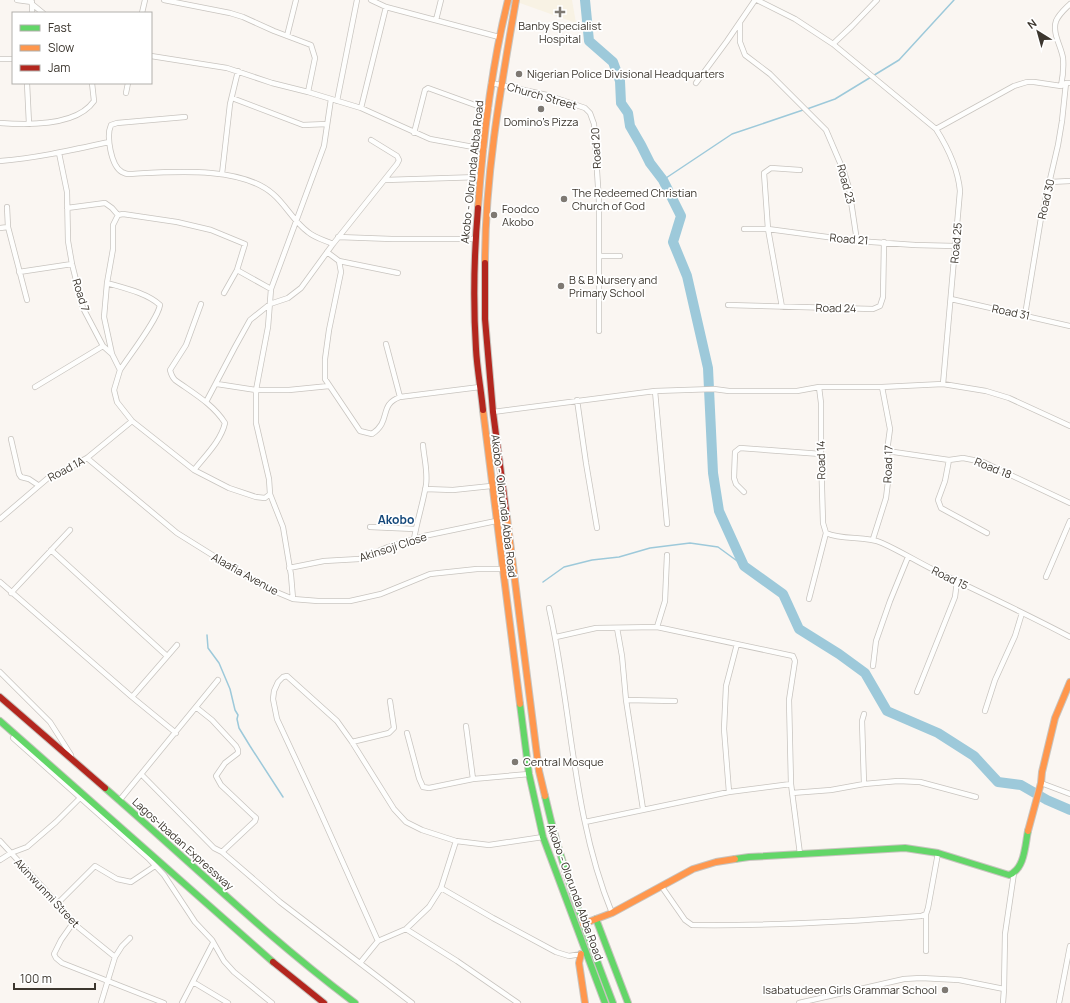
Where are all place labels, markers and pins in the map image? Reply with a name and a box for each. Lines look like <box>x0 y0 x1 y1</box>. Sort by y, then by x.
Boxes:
marker: Banby Specialist Hospital <box>554 6 566 18</box>
place label: Banby Specialist Hospital <box>518 18 602 46</box>
place label: Nigerian Police Divisional Headquarters <box>527 66 725 81</box>
marker: Nigerian Police Divisional Headquarters <box>514 69 524 79</box>
marker: Domino's Pizza <box>536 104 546 114</box>
place label: Domino's Pizza <box>504 114 578 129</box>
place label: The Redeemed Christian Church of God <box>572 185 697 213</box>
marker: The Redeemed Christian Church of God <box>559 194 569 204</box>
place label: Foodco Akobo <box>502 201 540 229</box>
marker: Foodco Akobo <box>489 210 499 220</box>
place label: B & B Nursery and Primary School <box>569 272 657 300</box>
marker: B & B Nursery and Primary School <box>556 281 566 291</box>
place label: Central Mosque <box>523 754 604 769</box>
marker: Central Mosque <box>510 757 520 767</box>
place label: Isabatudeen Girls Grammar School <box>763 982 937 997</box>
marker: Isabatudeen Girls Grammar School <box>940 985 950 995</box>

